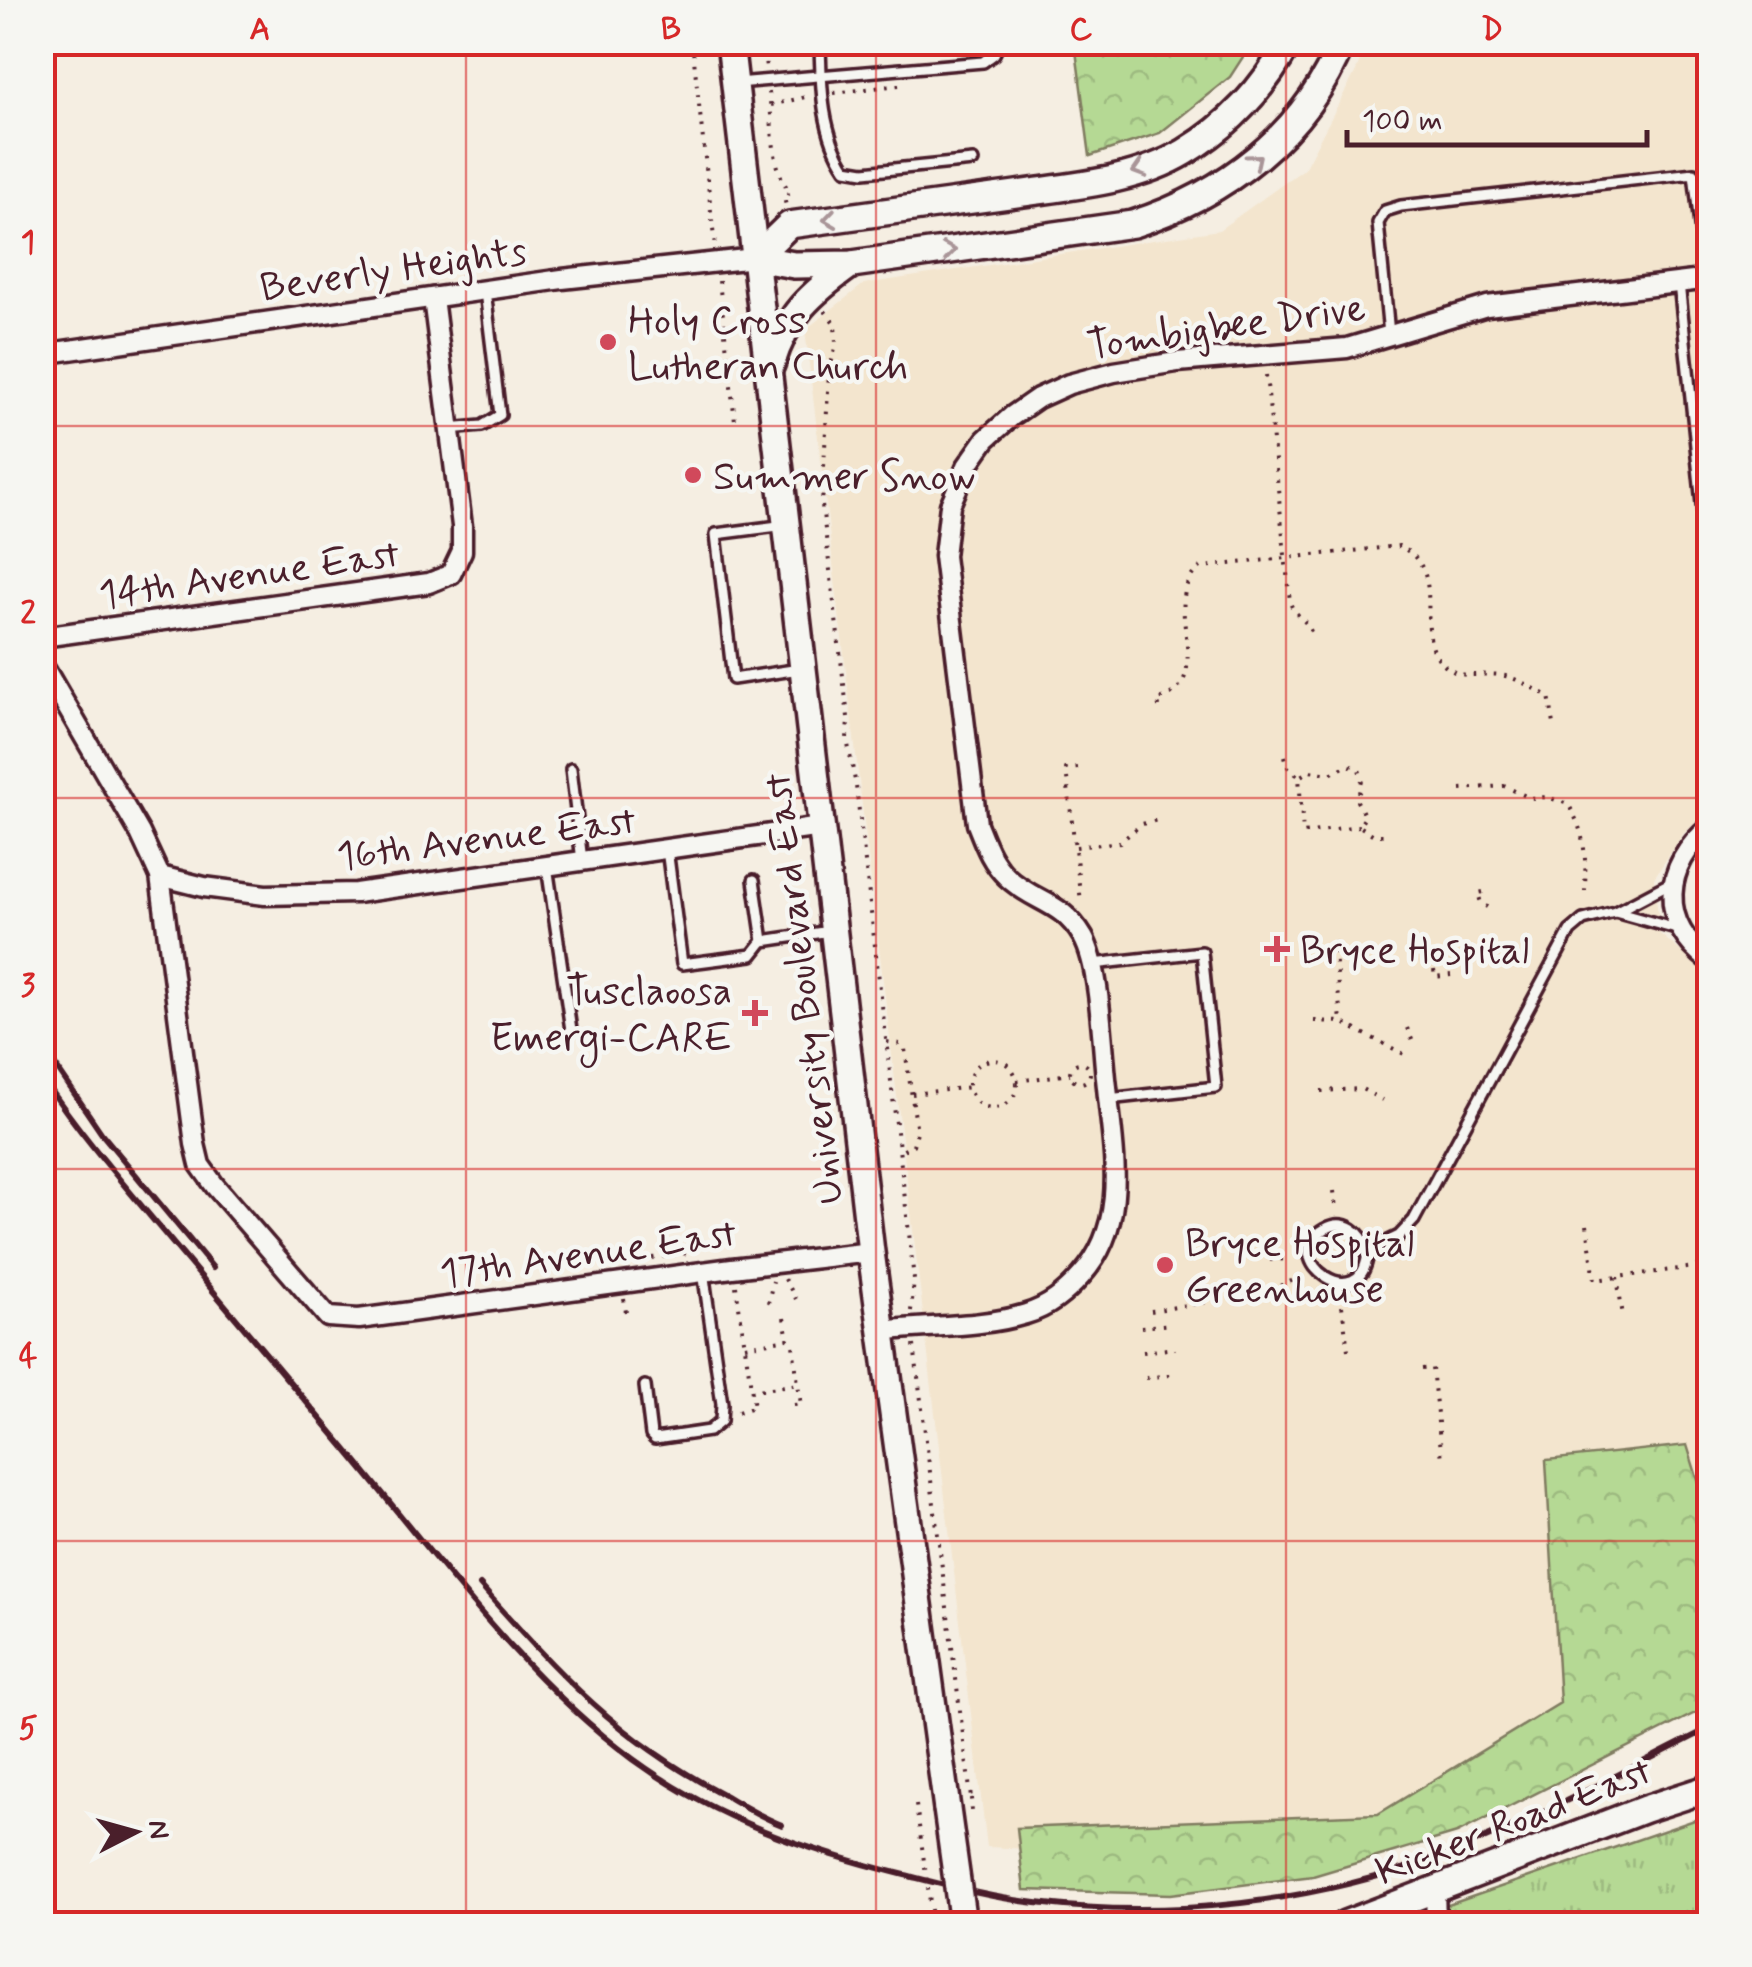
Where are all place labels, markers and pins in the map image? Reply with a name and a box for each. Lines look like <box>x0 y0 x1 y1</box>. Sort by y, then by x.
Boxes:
place label: Holy Cross Lutheran Church <box>628 296 908 394</box>
marker: Holy Cross Lutheran Church <box>597 331 619 353</box>
place label: Summer Snow <box>713 452 975 504</box>
marker: Summer Snow <box>682 464 704 486</box>
place label: Bryce Hospital <box>1300 926 1529 978</box>
marker: Bryce Hospital <box>1264 936 1290 962</box>
place label: Tusclaoosa Emergi-CARE <box>490 967 732 1068</box>
marker: Tusclaoosa Emergi-CARE <box>742 1000 768 1026</box>
place label: Bryce Hospital Greenhouse <box>1185 1219 1414 1317</box>
marker: Bryce Hospital Greenhouse <box>1154 1254 1176 1276</box>

